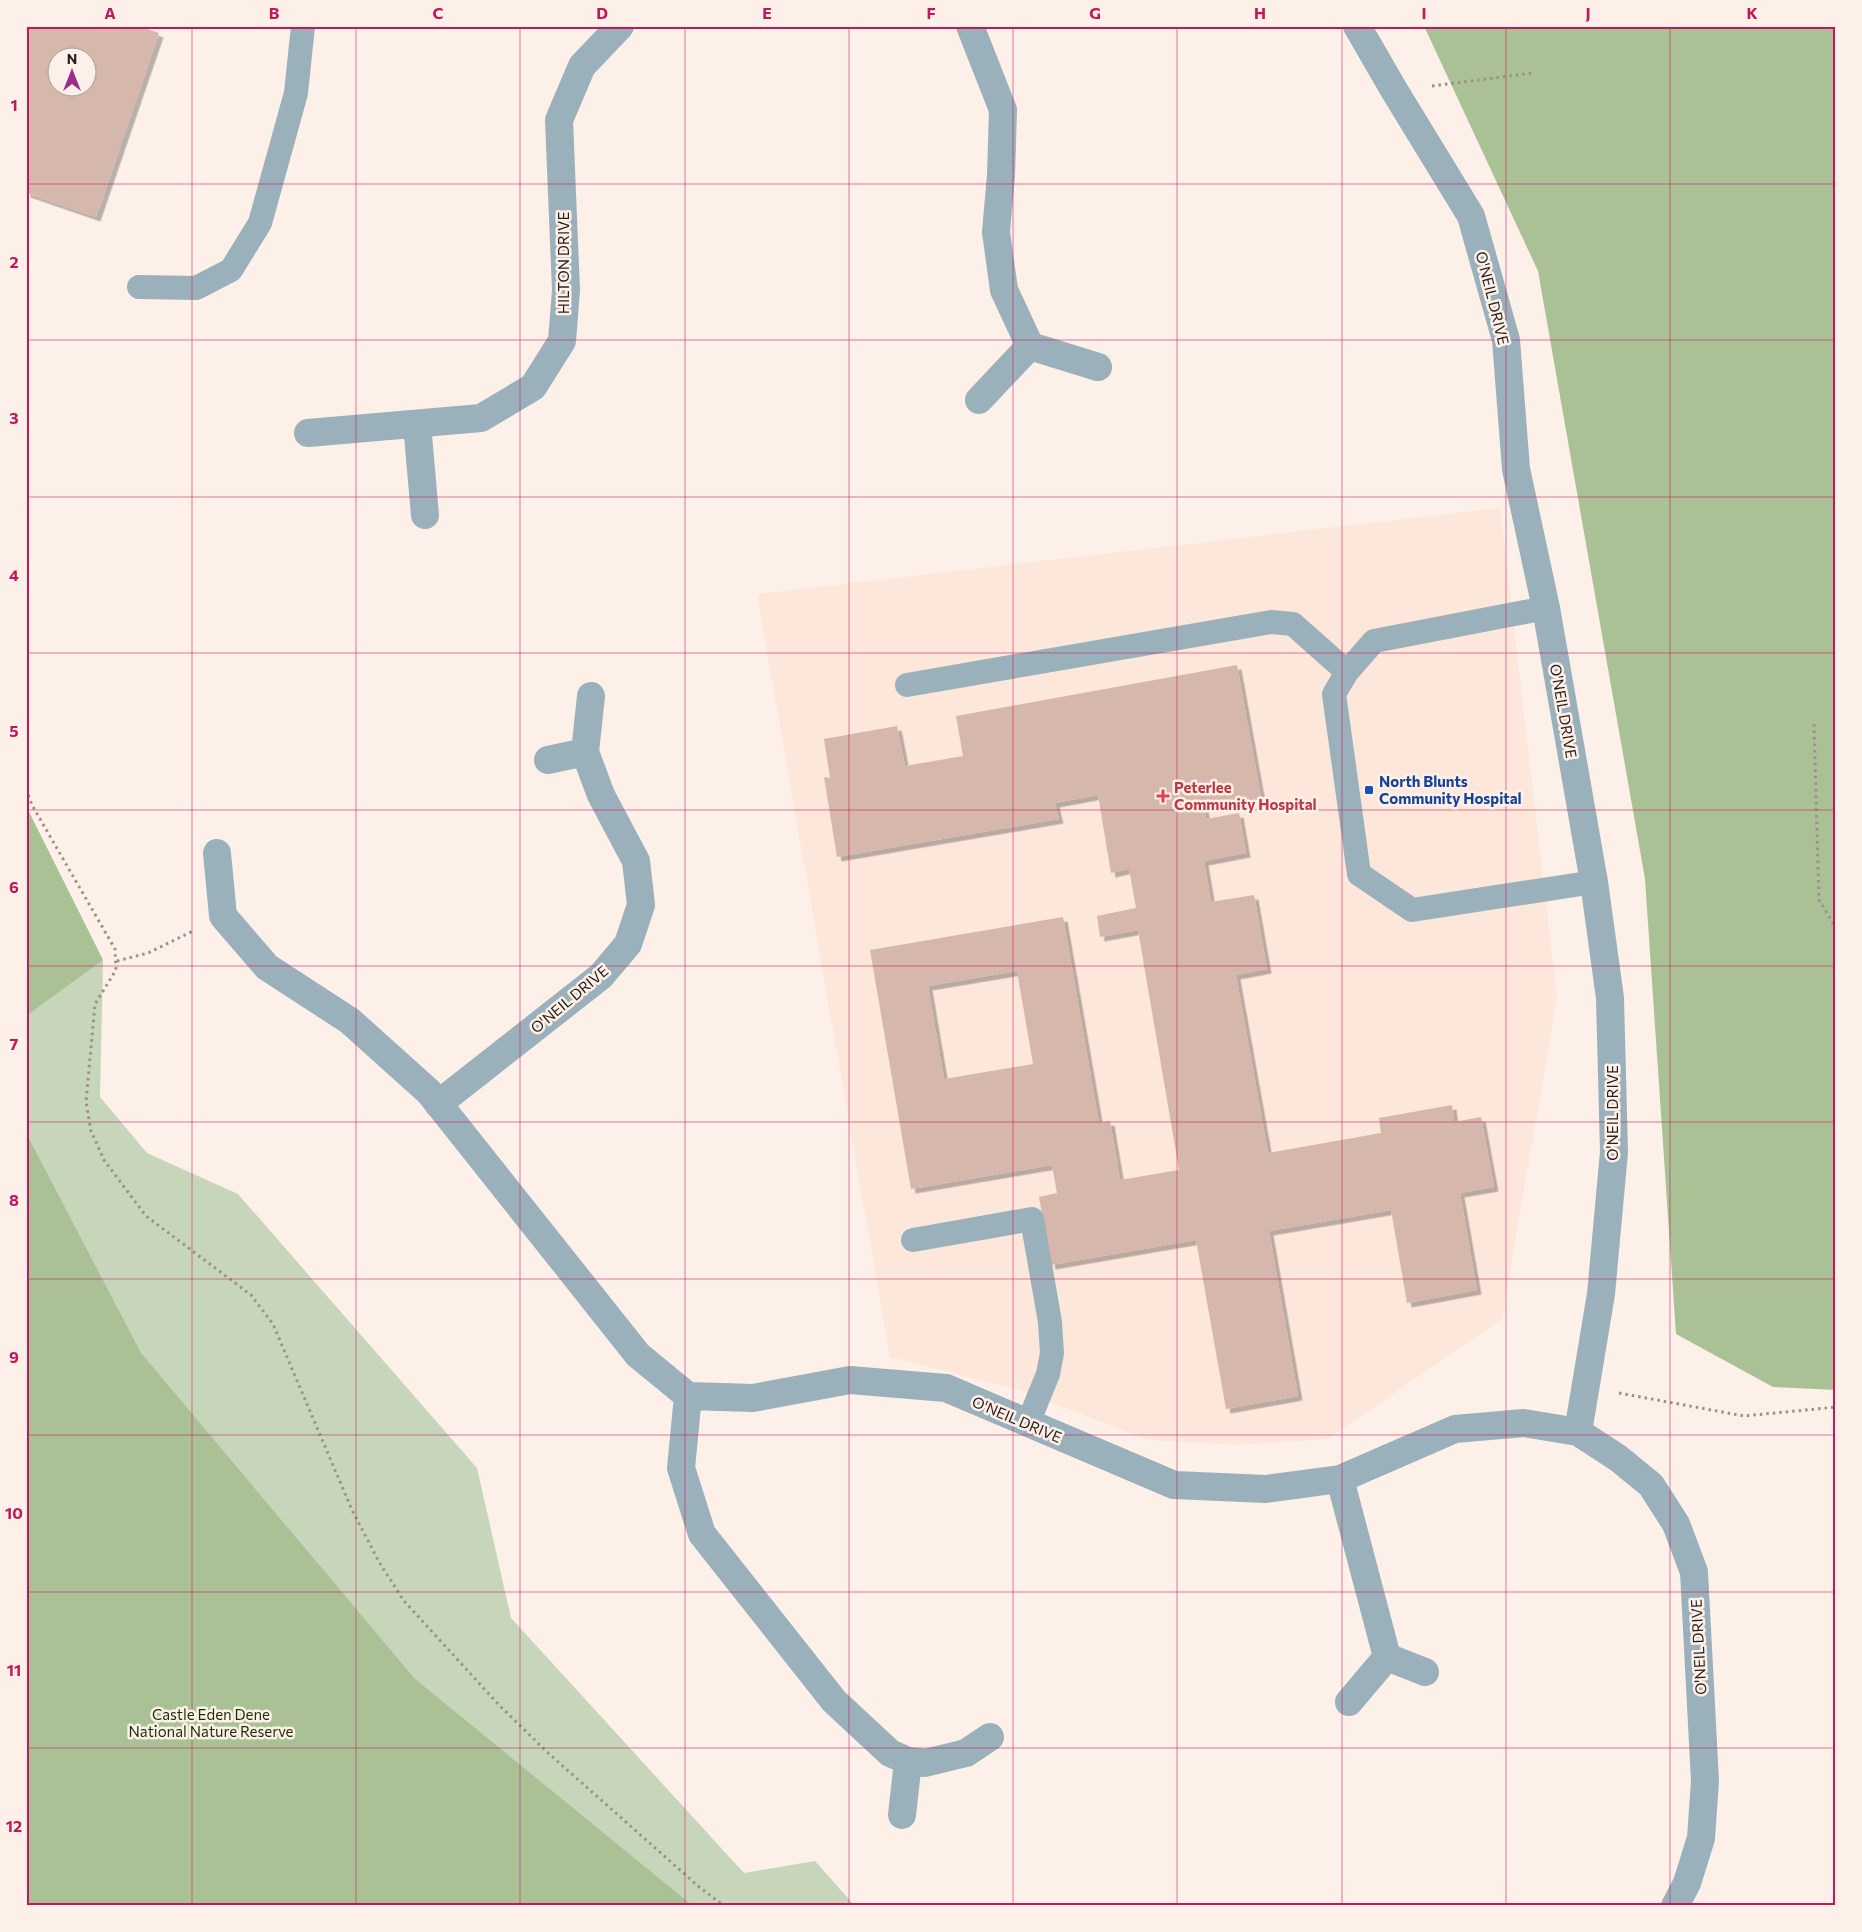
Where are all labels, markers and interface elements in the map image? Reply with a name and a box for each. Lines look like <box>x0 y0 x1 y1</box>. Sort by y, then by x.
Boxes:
text: A <box>104 3 116 22</box>
text: B <box>269 3 280 22</box>
text: C <box>433 3 444 22</box>
text: D <box>596 3 608 22</box>
text: E <box>762 3 772 22</box>
text: F <box>926 3 936 22</box>
text: G <box>1089 3 1101 22</box>
text: H <box>1254 3 1266 22</box>
text: I <box>1421 3 1427 22</box>
text: J <box>1585 3 1591 22</box>
text: K <box>1746 3 1758 22</box>
north arrow <box>48 48 98 98</box>
text: N <box>67 50 77 67</box>
text: 1 <box>10 95 18 114</box>
street label: HILTON DRIVE <box>554 212 572 314</box>
street label: O'NEIL DRIVE <box>1473 249 1513 347</box>
text: 2 <box>9 252 19 271</box>
text: 3 <box>9 408 19 427</box>
text: 4 <box>9 565 19 584</box>
street label: O'NEIL DRIVE <box>1547 662 1581 760</box>
text: 5 <box>9 721 19 740</box>
place label: North Blunts Community Hospital <box>1379 772 1522 807</box>
place label: Peterlee Community Hospital <box>1174 778 1317 813</box>
marker: North Blunts Community Hospital <box>1363 784 1375 796</box>
marker: Peterlee Community Hospital <box>1156 789 1170 803</box>
text: 6 <box>9 877 19 896</box>
street label: O'NEIL DRIVE <box>527 961 611 1037</box>
text: 7 <box>10 1034 19 1053</box>
street label: O'NEIL DRIVE <box>1603 1065 1621 1161</box>
text: 8 <box>9 1190 19 1209</box>
text: 9 <box>9 1347 19 1366</box>
street label: O'NEIL DRIVE <box>969 1392 1065 1446</box>
text: 10 <box>5 1503 23 1522</box>
street label: O'NEIL DRIVE <box>1687 1599 1709 1695</box>
text: 11 <box>7 1660 21 1679</box>
park label: Castle Eden Dene National Nature Reserve <box>129 1705 294 1740</box>
text: 12 <box>6 1816 22 1835</box>

